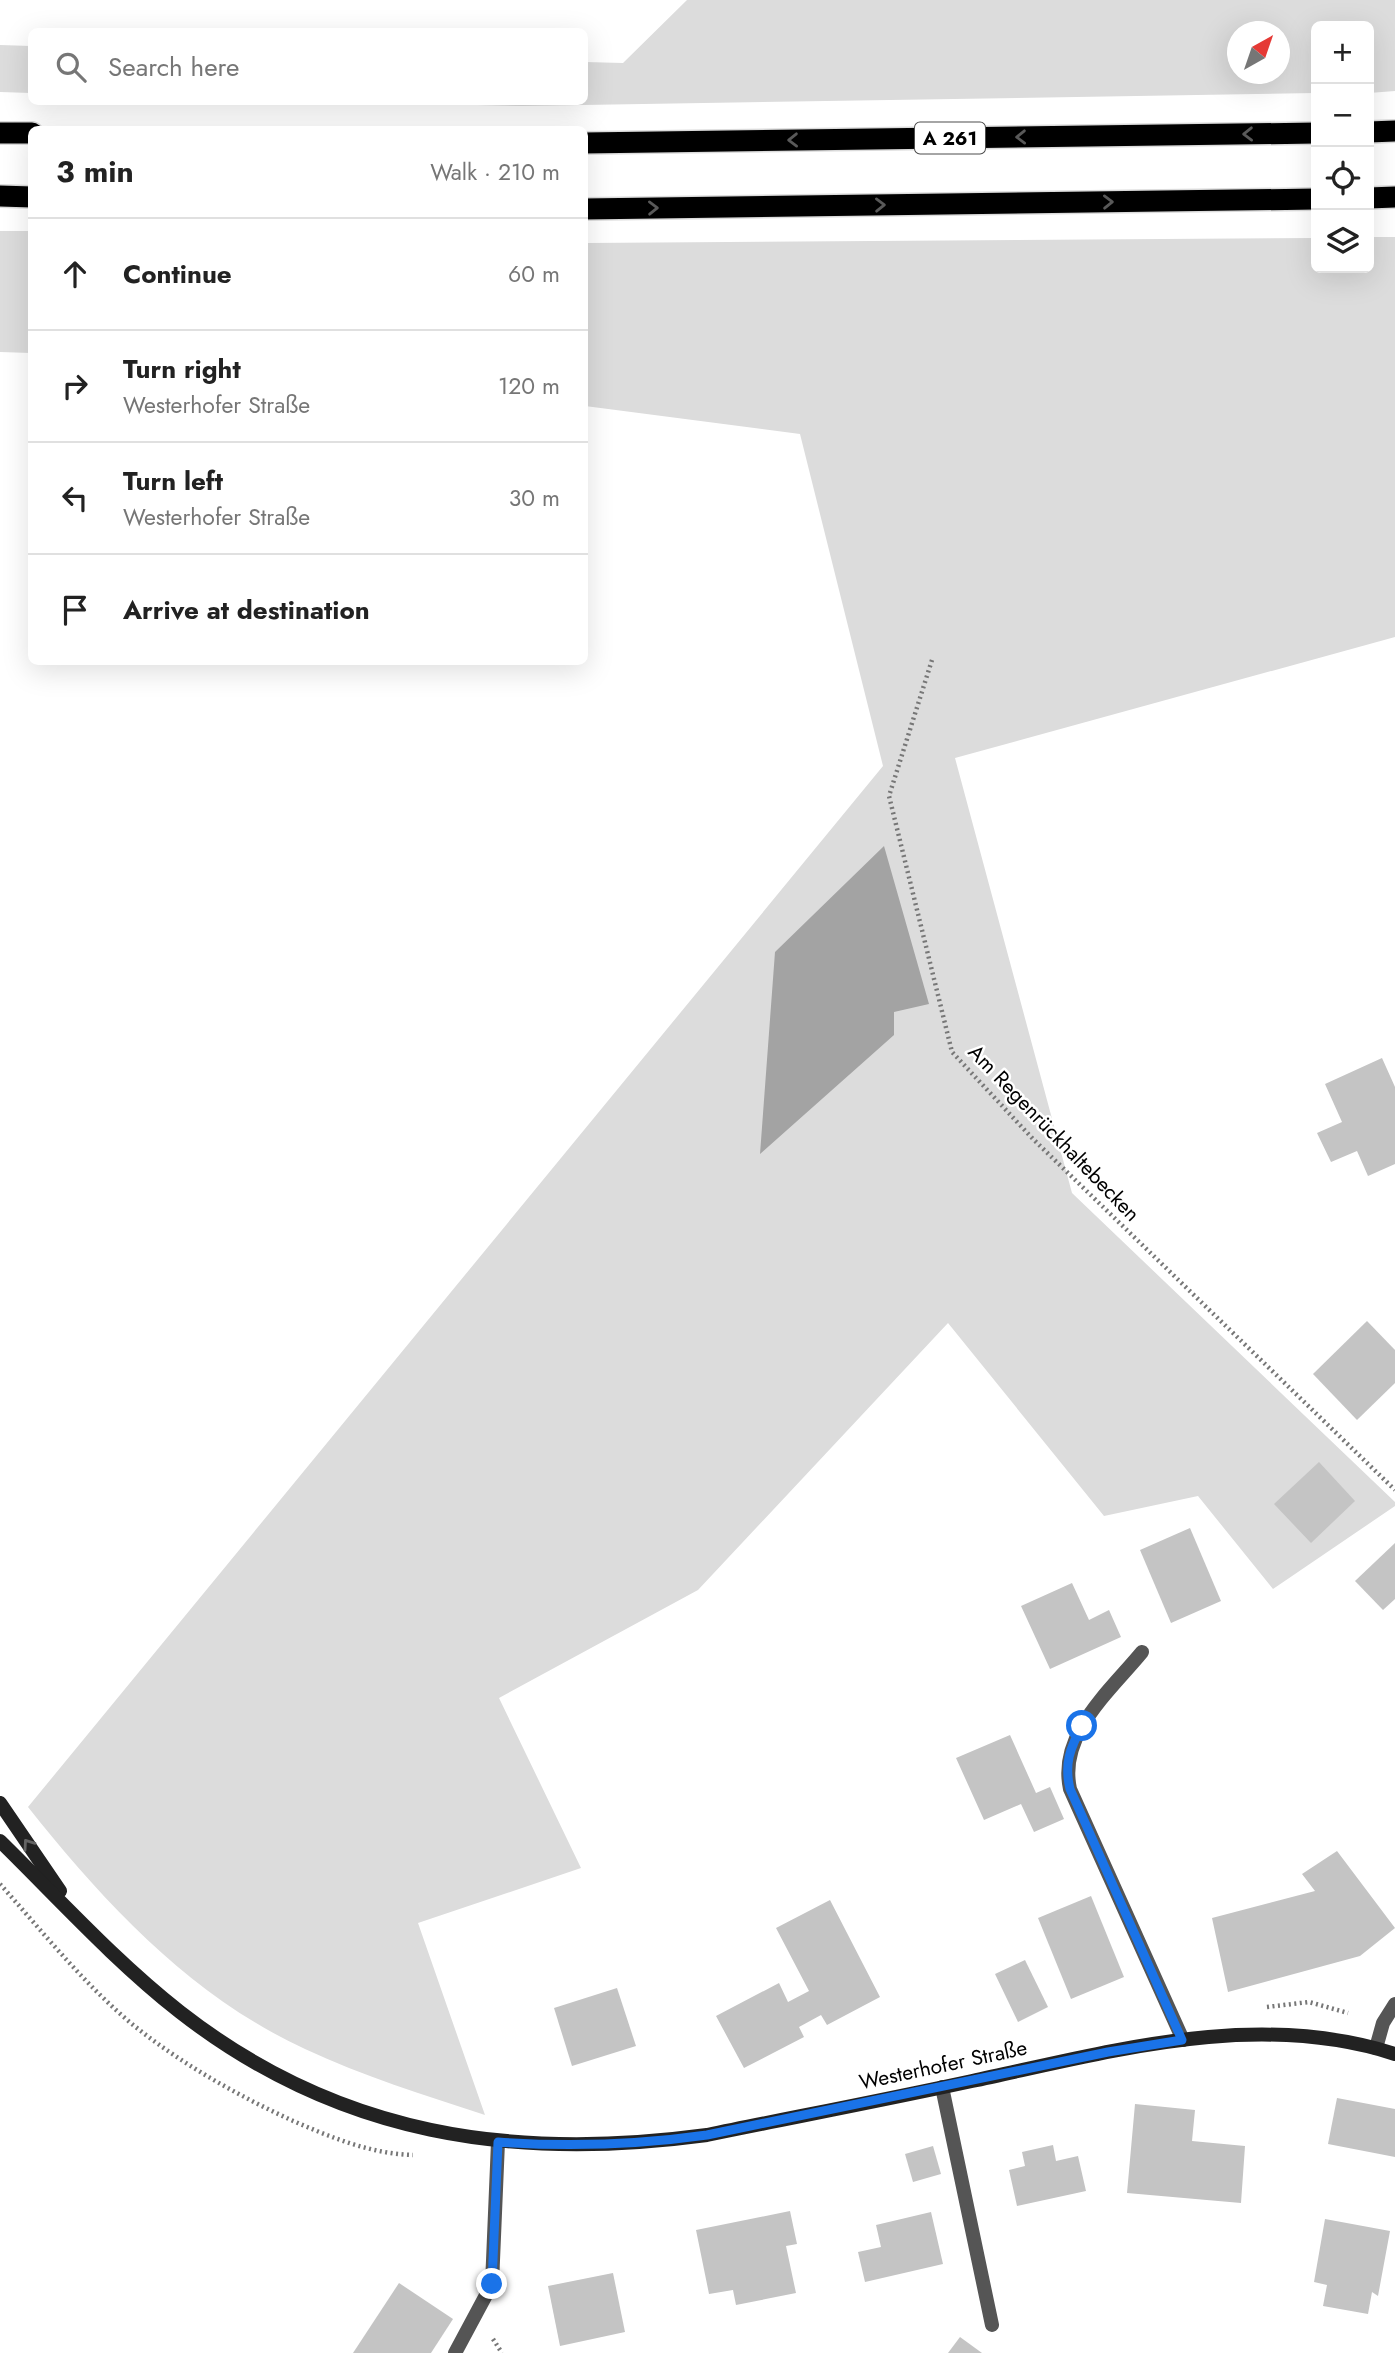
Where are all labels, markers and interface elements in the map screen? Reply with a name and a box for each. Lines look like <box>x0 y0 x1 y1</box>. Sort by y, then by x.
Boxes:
north arrow <box>1227 21 1290 84</box>
map controls <box>1311 21 1374 273</box>
button: + <box>1311 21 1374 84</box>
search box <box>28 28 588 105</box>
icon: search <box>52 48 90 86</box>
text: Search here <box>108 48 240 86</box>
button: − <box>1311 84 1374 147</box>
road number: A 261 <box>915 122 985 154</box>
one-way arrow <box>1242 126 1253 142</box>
one-way arrow <box>1015 129 1025 145</box>
one-way arrow <box>787 133 798 148</box>
button: locate <box>1311 147 1374 210</box>
text: 3 min <box>56 150 134 193</box>
text: Walk · 210 m <box>430 155 560 189</box>
one-way arrow <box>1103 194 1113 210</box>
one-way arrow <box>875 197 886 213</box>
one-way arrow <box>648 200 658 216</box>
button: layers <box>1311 210 1374 273</box>
icon: ahead <box>56 255 94 293</box>
text: Continue <box>123 255 232 293</box>
text: 60 m <box>508 257 560 291</box>
text: Turn right <box>123 350 241 388</box>
icon: right <box>56 367 94 405</box>
text: 120 m <box>498 369 560 403</box>
text: Westerhofer Straße <box>123 388 310 422</box>
text: Turn left <box>123 462 223 500</box>
icon: left <box>56 479 94 517</box>
text: 30 m <box>509 481 560 515</box>
text: Westerhofer Straße <box>123 500 310 534</box>
icon: arrive <box>56 591 94 629</box>
text: Arrive at destination <box>123 591 370 629</box>
street label: Am Regenrückhaltebecken <box>961 1038 1147 1228</box>
route start <box>1066 1710 1097 1741</box>
one-way arrow <box>24 1839 36 1852</box>
street label: Westerhofer Straße <box>856 2033 1030 2097</box>
route end <box>476 2268 507 2299</box>

